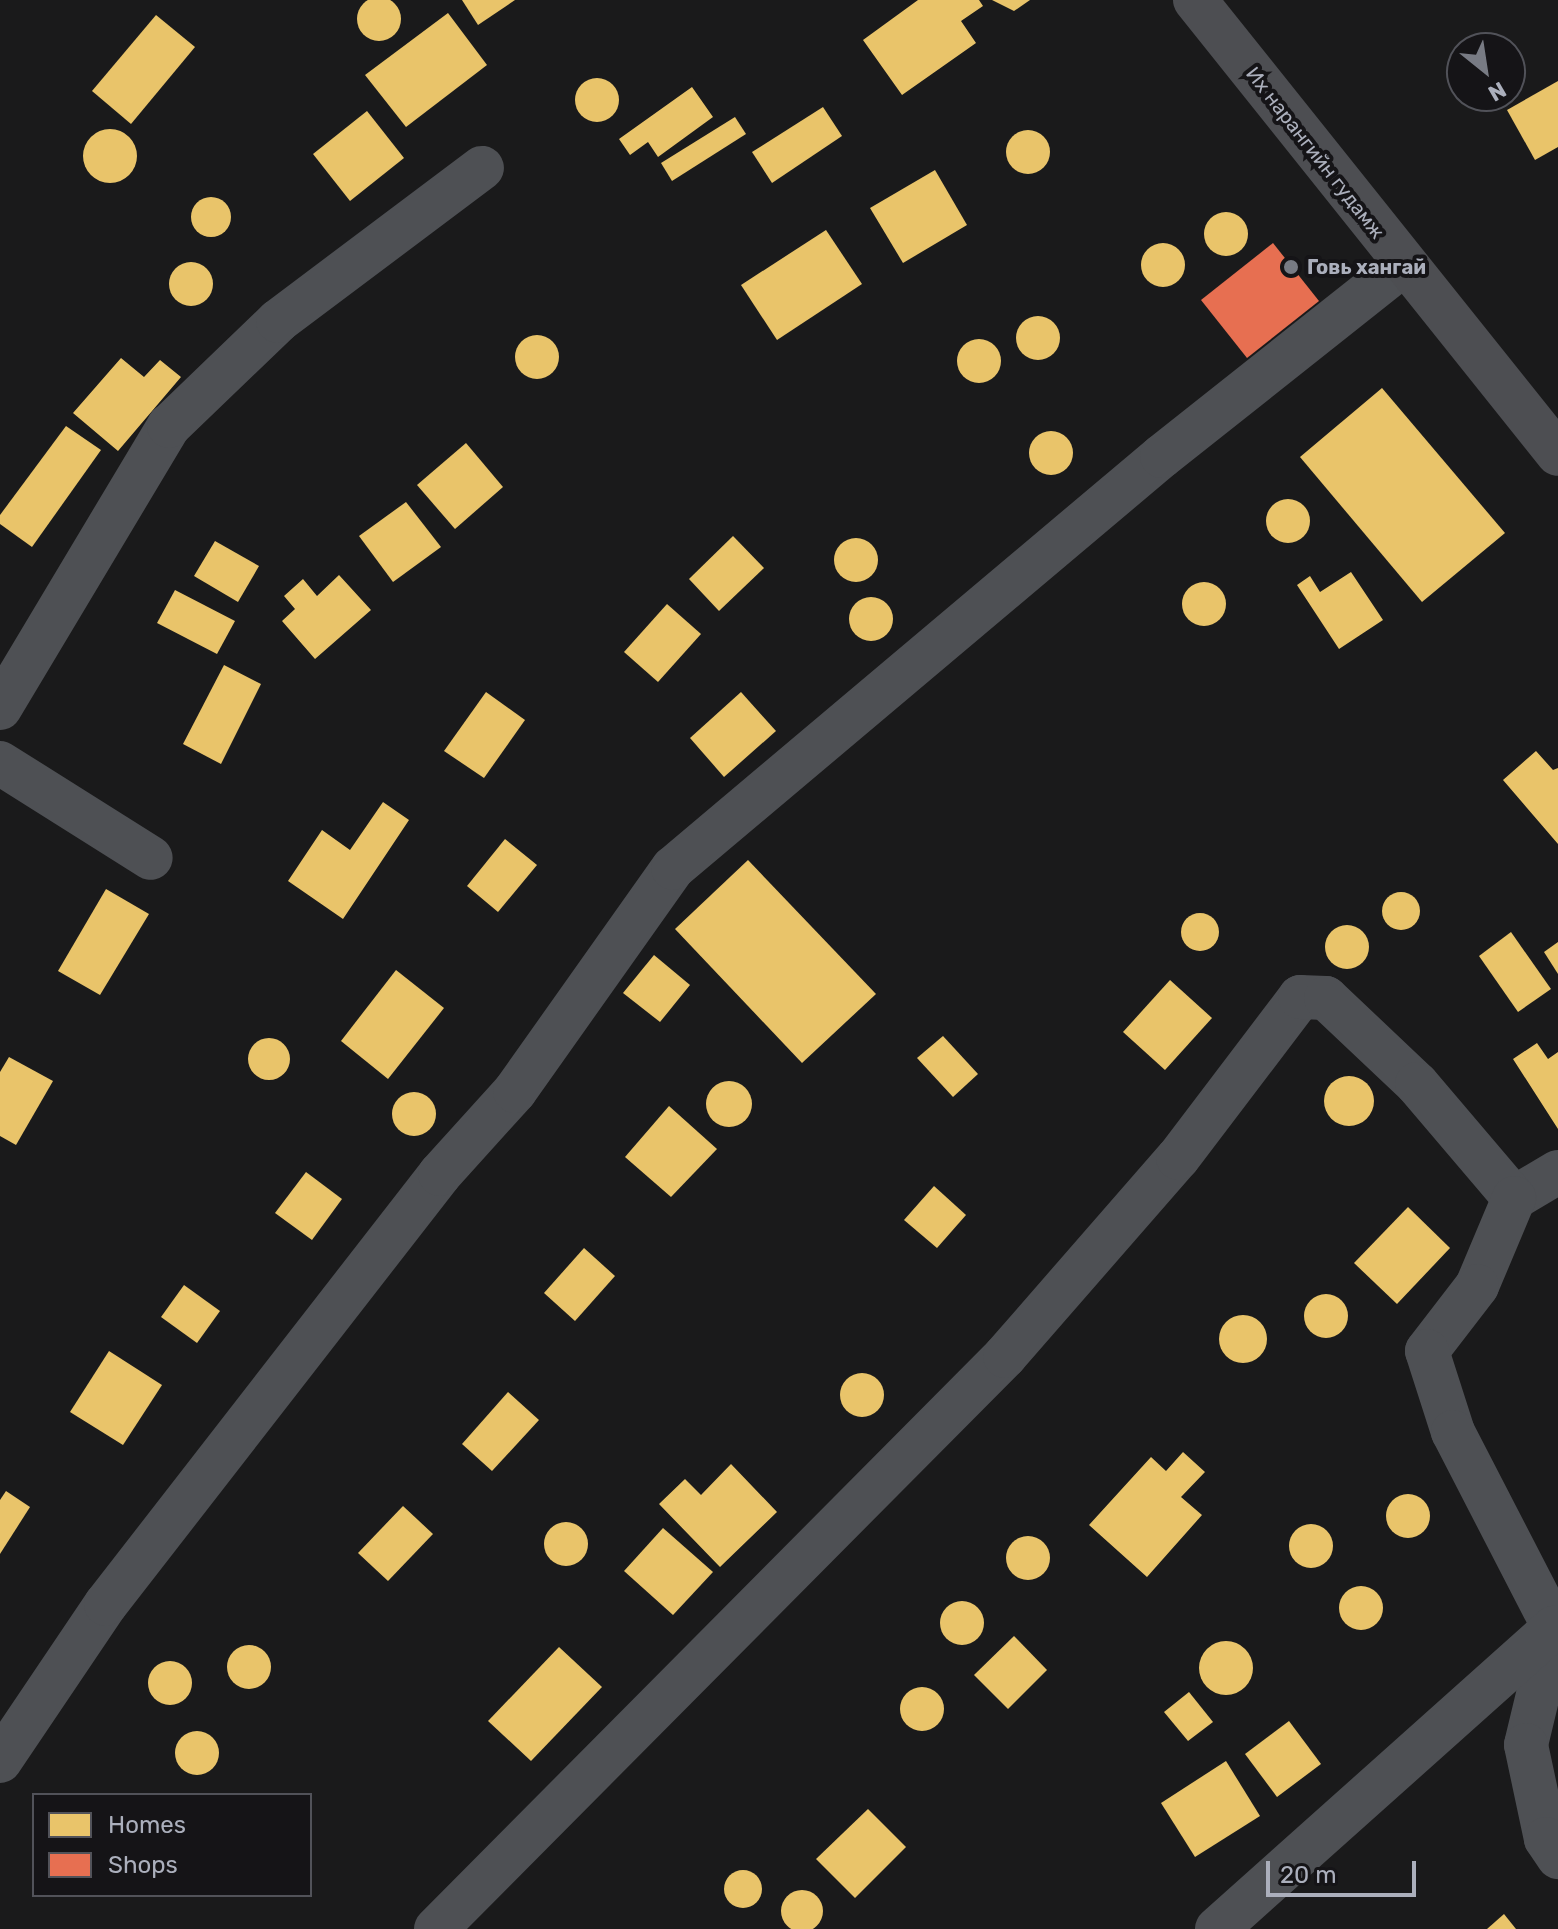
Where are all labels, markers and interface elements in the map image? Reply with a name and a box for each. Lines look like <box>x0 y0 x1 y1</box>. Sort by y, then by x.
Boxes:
north arrow <box>1446 32 1526 112</box>
street label: Их нарангийн гудамж <box>1241 62 1389 244</box>
text: N <box>1484 76 1511 107</box>
place label: Говь хангай <box>1307 255 1426 279</box>
marker: Говь хангай <box>1282 258 1300 276</box>
legend <box>32 1793 312 1897</box>
text: Homes <box>108 1811 186 1839</box>
scale bar <box>1270 1845 1420 1895</box>
text: Shops <box>108 1851 178 1879</box>
text: 20 m <box>1280 1861 1337 1889</box>

